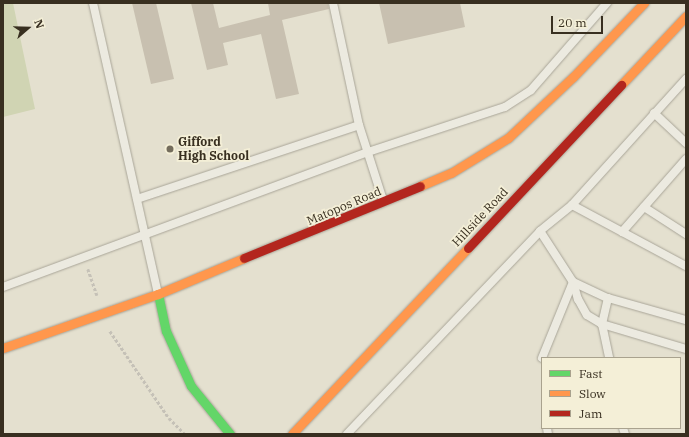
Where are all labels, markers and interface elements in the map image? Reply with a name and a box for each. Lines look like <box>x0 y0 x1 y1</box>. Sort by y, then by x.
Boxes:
north arrow <box>8 8 48 48</box>
scale bar <box>553 8 605 34</box>
text: 20 m <box>558 15 587 30</box>
text: N <box>31 17 47 30</box>
place label: Gifford High School <box>178 135 249 163</box>
marker: Gifford High School <box>165 144 175 154</box>
street label: Matopos Road <box>305 184 383 228</box>
street label: Hillside Road <box>449 185 511 249</box>
legend <box>541 357 681 429</box>
text: Fast <box>579 366 603 381</box>
text: Slow <box>579 386 606 401</box>
text: Jam <box>579 406 602 421</box>

